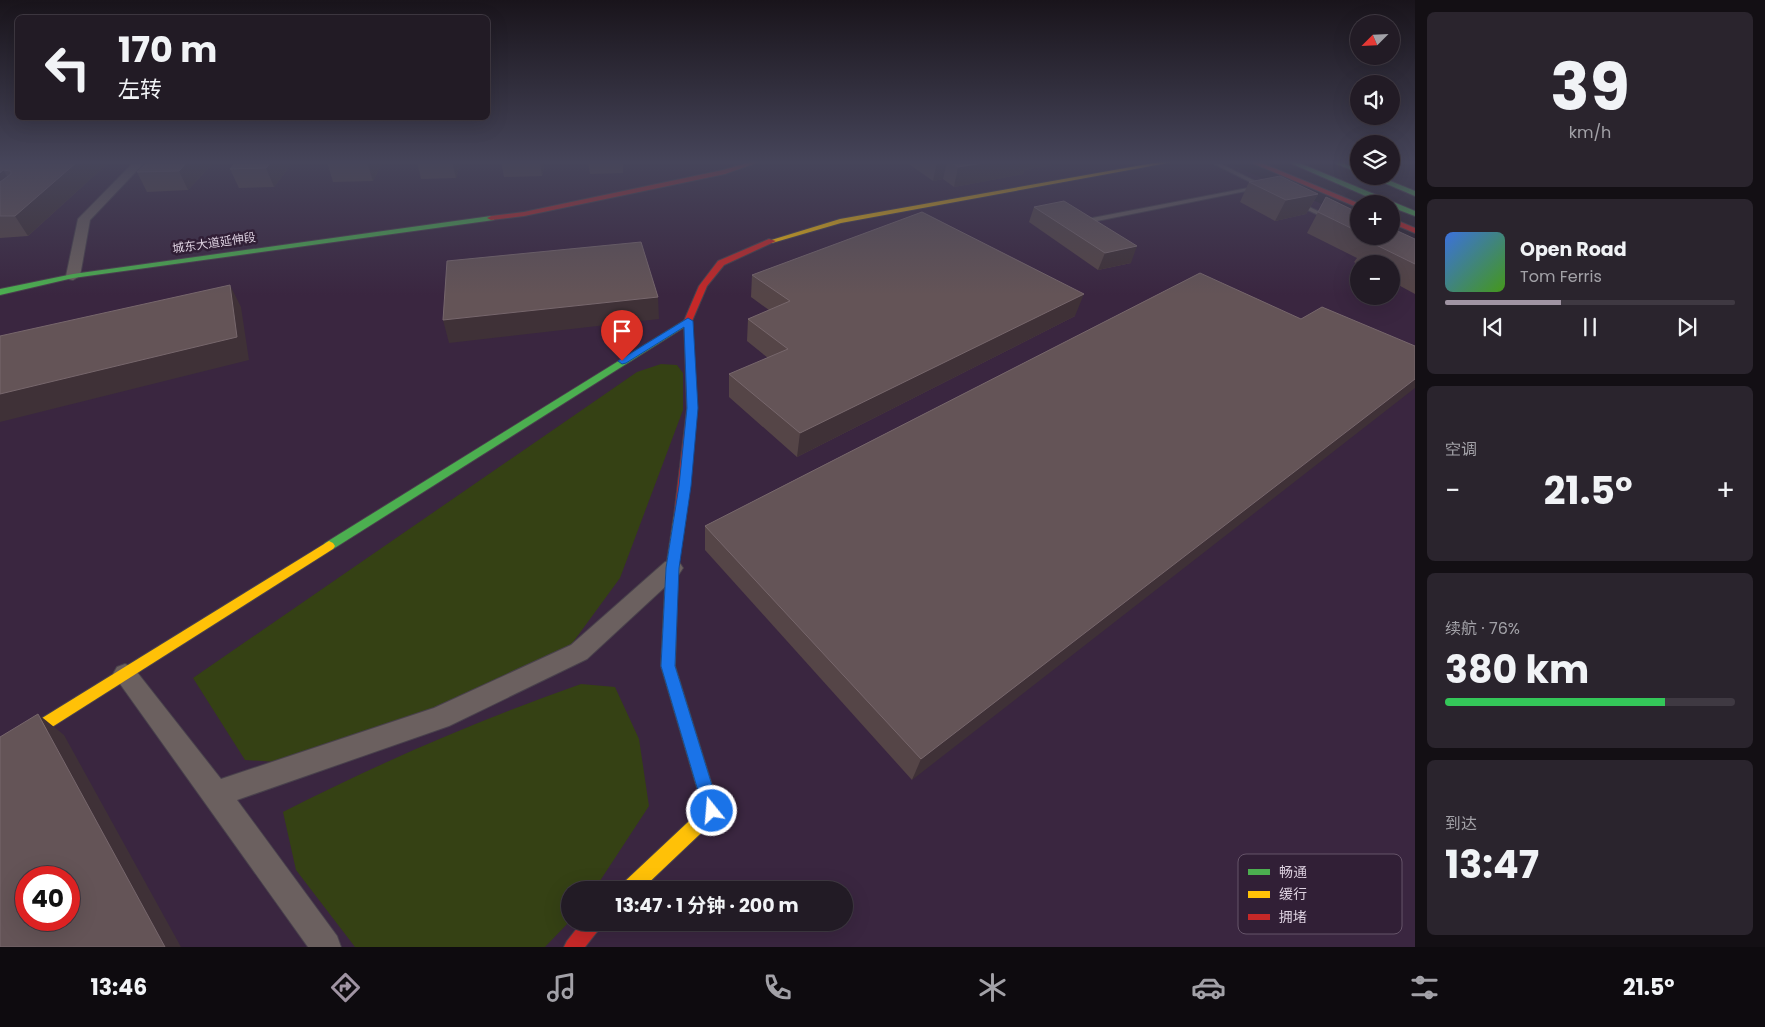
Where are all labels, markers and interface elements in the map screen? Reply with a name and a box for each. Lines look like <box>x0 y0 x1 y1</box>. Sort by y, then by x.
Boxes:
north arrow <box>1350 15 1400 65</box>
map controls <box>1350 15 1400 305</box>
text: 170 m <box>118 25 217 74</box>
icon: left <box>35 35 100 100</box>
text: 39 <box>1550 42 1630 133</box>
text: 左转 <box>118 74 162 105</box>
button: sound <box>1350 75 1400 125</box>
text: km/h <box>1569 121 1611 144</box>
button: layers <box>1350 135 1400 185</box>
button: + <box>1350 195 1400 245</box>
street label: 城东大道延伸段 <box>171 228 257 257</box>
text: Open Road <box>1520 236 1627 263</box>
button: − <box>1350 255 1400 305</box>
text: Tom Ferris <box>1520 265 1602 288</box>
pin <box>601 310 643 361</box>
icon: previous <box>1479 313 1507 341</box>
icon: pause <box>1576 313 1604 341</box>
icon: next <box>1673 313 1701 341</box>
icon: arrive <box>608 317 636 345</box>
text: 空调 <box>1445 438 1477 461</box>
text: 21.5° <box>1544 464 1633 517</box>
text: − <box>1445 471 1460 510</box>
text: + <box>1716 471 1735 510</box>
text: 续航 · 76% <box>1445 617 1520 640</box>
text: 380 km <box>1445 643 1589 696</box>
position arrow <box>685 784 737 836</box>
text: 到达 <box>1445 812 1477 835</box>
text: 13:47 <box>1445 838 1539 891</box>
legend <box>1238 854 1402 934</box>
text: 畅通 <box>1279 862 1307 882</box>
speed limit sign: 40 <box>15 866 80 931</box>
text: 缓行 <box>1279 884 1307 904</box>
text: 13:47 · 1 分钟 · 200 m <box>615 892 799 919</box>
text: 拥堵 <box>1279 907 1307 927</box>
icon: directions <box>328 970 363 1005</box>
icon: music <box>544 970 579 1005</box>
icon: phone <box>760 970 795 1005</box>
icon: climate <box>975 970 1010 1005</box>
icon: car <box>1191 970 1226 1005</box>
icon: filters <box>1407 970 1442 1005</box>
text: 13:46 <box>90 972 147 1003</box>
text: 21.5° <box>1623 972 1674 1003</box>

